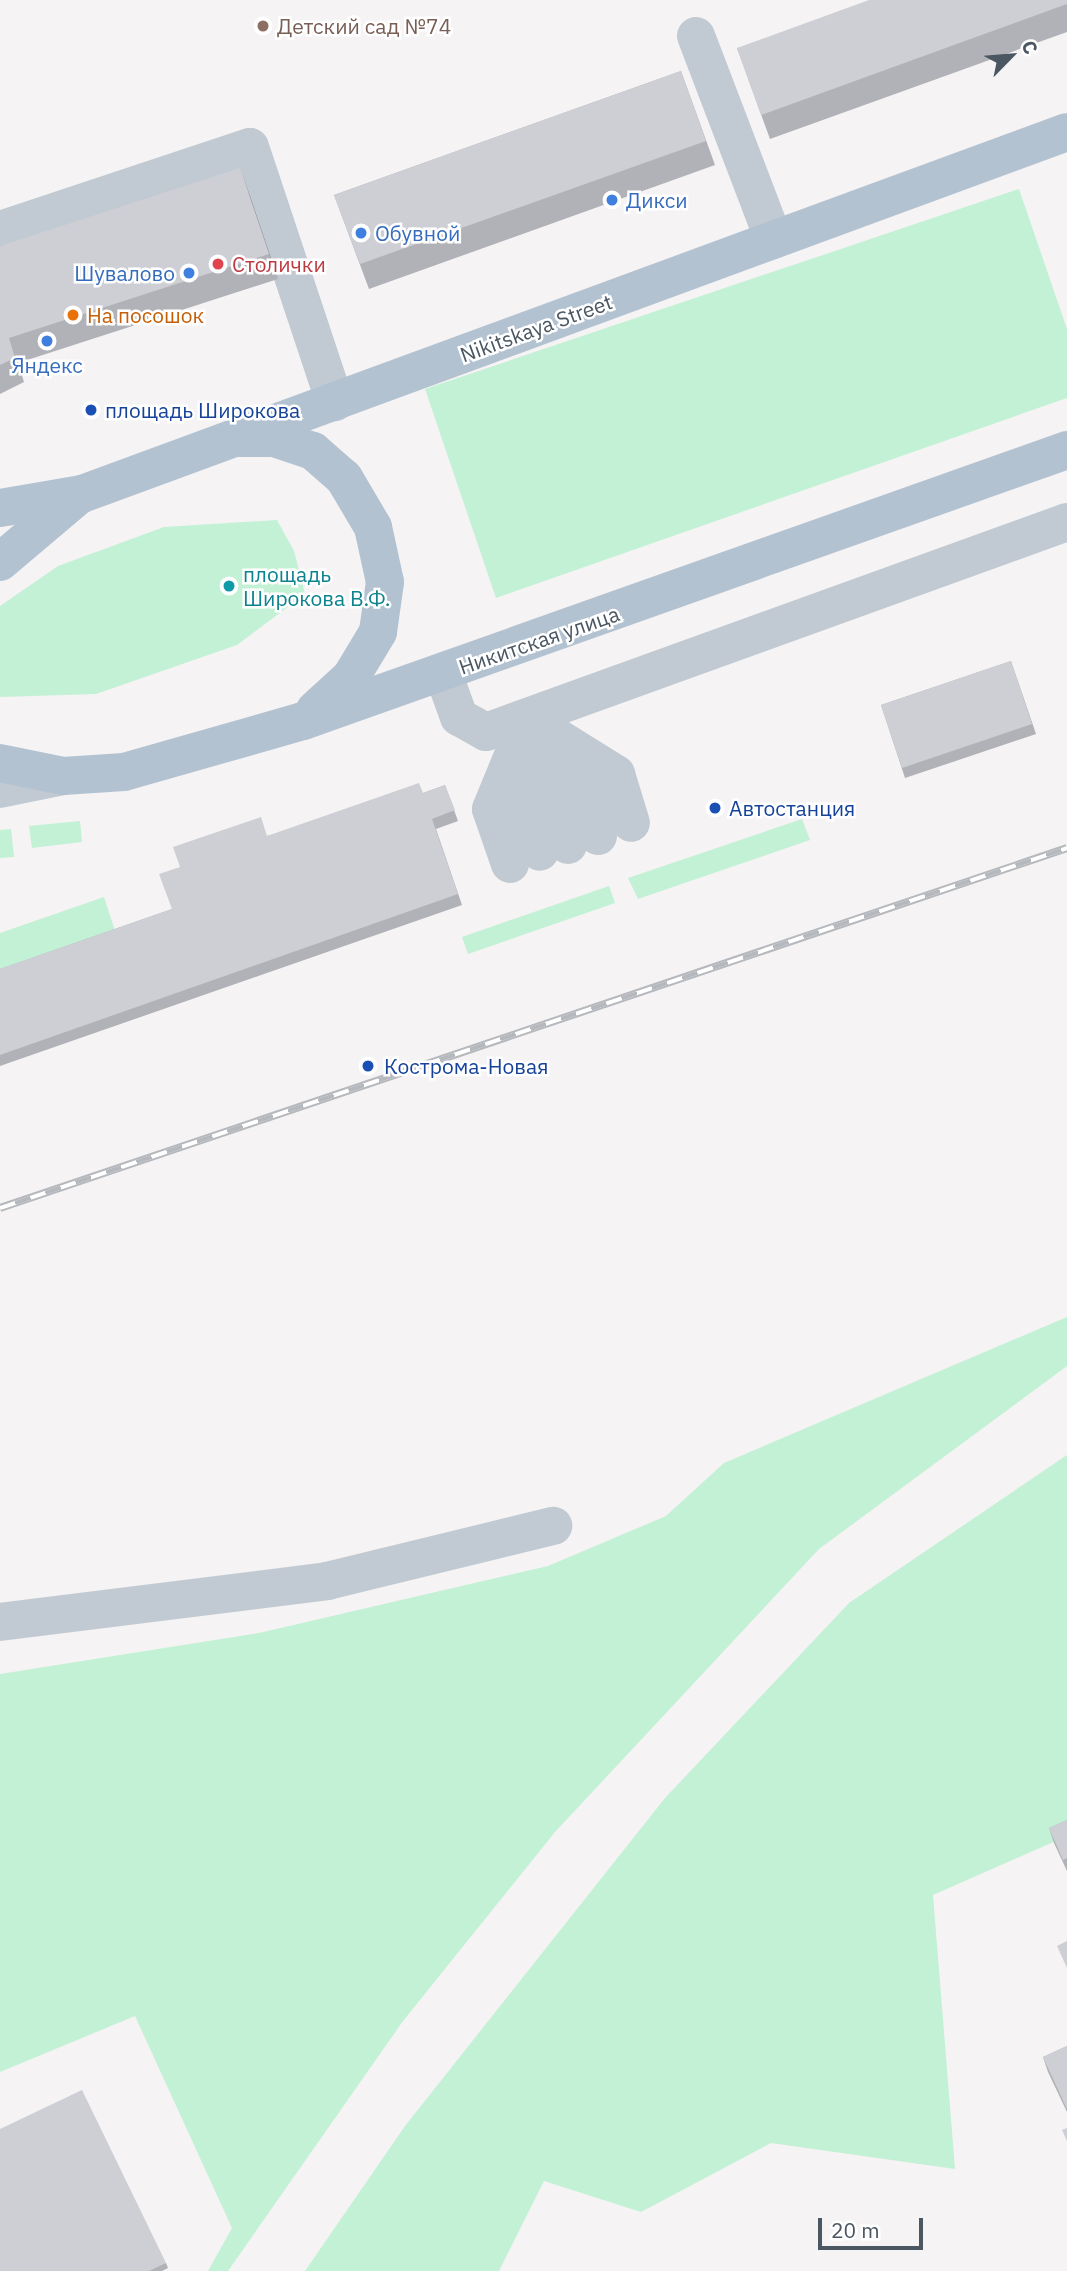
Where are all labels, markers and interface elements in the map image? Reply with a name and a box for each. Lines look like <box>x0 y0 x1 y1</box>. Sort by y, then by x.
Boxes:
place label: Детский сад №74 <box>277 13 451 39</box>
marker: Детский сад №74 <box>255 18 271 34</box>
north arrow <box>976 21 1046 91</box>
text: С <box>1017 36 1044 58</box>
place label: Дикси <box>626 187 688 213</box>
marker: Дикси <box>604 192 620 208</box>
place label: Обувной <box>375 220 460 246</box>
marker: Обувной <box>353 225 369 241</box>
place label: Столички <box>232 251 326 277</box>
marker: Столички <box>210 256 226 272</box>
place label: Шувалово <box>74 260 175 286</box>
marker: Шувалово <box>181 265 197 281</box>
street label: Nikitskaya Street <box>456 289 616 367</box>
place label: На посошок <box>87 302 204 328</box>
marker: На посошок <box>65 307 81 323</box>
marker: Яндекс <box>39 333 55 349</box>
place label: Яндекс <box>11 352 83 378</box>
place label: площадь Широкова <box>105 397 300 423</box>
marker: площадь Широкова <box>83 402 99 418</box>
place label: площадь Широкова В.Ф. <box>243 561 390 611</box>
marker: площадь Широкова В.Ф. <box>221 578 237 594</box>
street label: Никитская улица <box>455 601 623 679</box>
place label: Автостанция <box>729 795 855 821</box>
marker: Автостанция <box>707 800 723 816</box>
place label: Кострома-Новая <box>384 1053 548 1079</box>
marker: Кострома-Новая <box>358 1056 378 1076</box>
scale bar <box>822 2204 927 2248</box>
text: 20 m <box>831 2216 880 2244</box>

